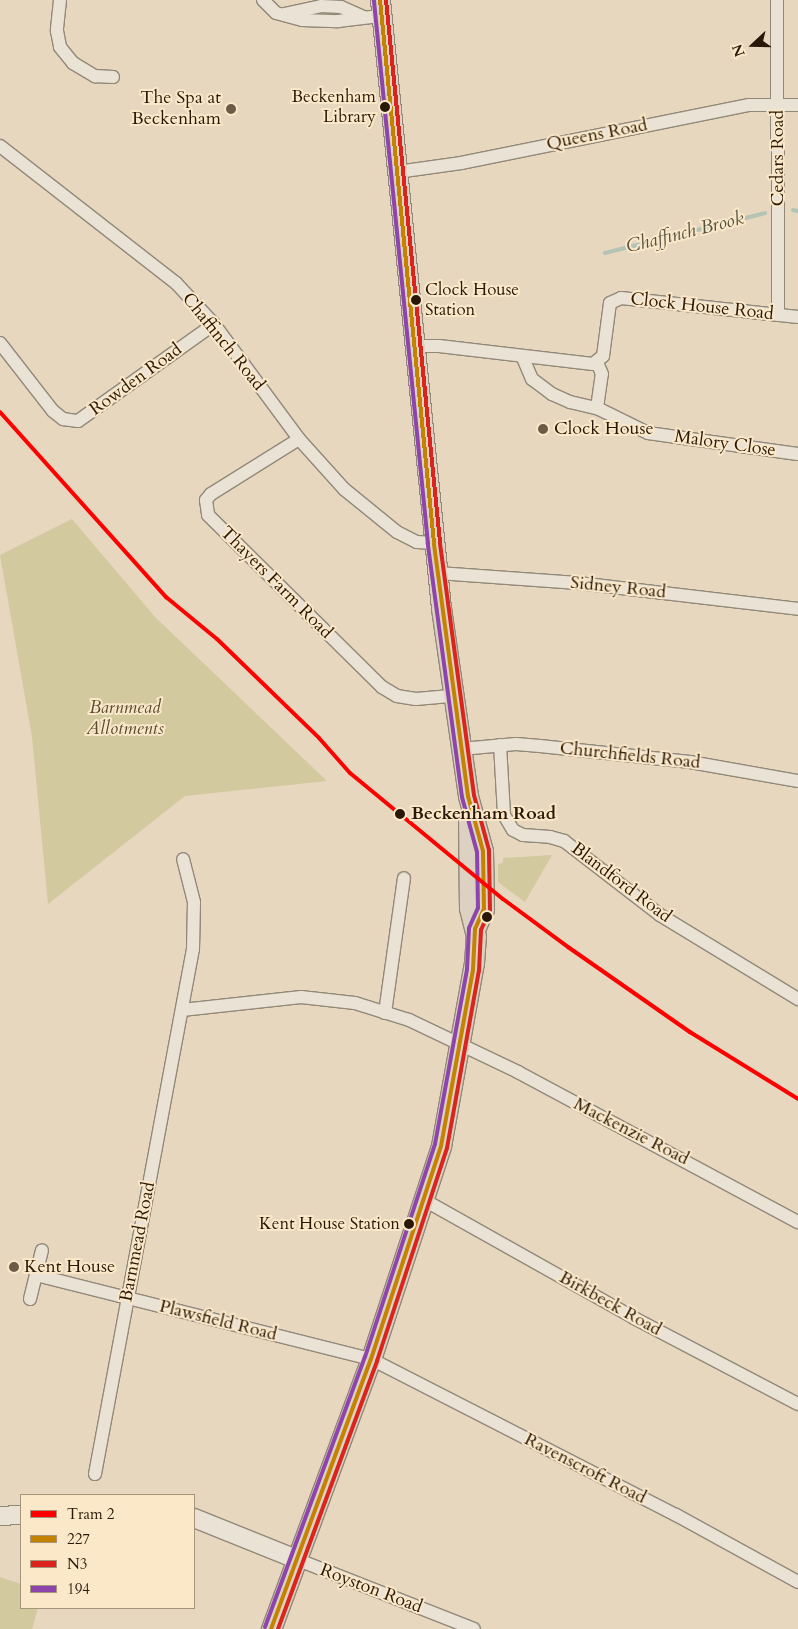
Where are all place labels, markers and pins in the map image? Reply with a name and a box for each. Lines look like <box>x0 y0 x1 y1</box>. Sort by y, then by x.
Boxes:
place label: Beckenham Library <box>291 87 376 127</box>
place label: The Spa at Beckenham <box>131 88 221 130</box>
marker: Beckenham Library <box>380 102 390 112</box>
marker: The Spa at Beckenham <box>225 103 237 115</box>
place label: Clock House Station <box>425 280 519 320</box>
marker: Clock House Station <box>411 295 421 305</box>
place label: Clock House <box>554 418 654 440</box>
marker: Clock House <box>536 422 550 436</box>
place label: Beckenham Road <box>411 803 556 825</box>
marker: Beckenham Road <box>393 807 407 821</box>
unlabelled marker <box>482 912 492 922</box>
place label: Kent House Station <box>259 1214 400 1234</box>
marker: Kent House Station <box>404 1219 414 1229</box>
place label: Kent House <box>24 1256 115 1278</box>
marker: Kent House <box>8 1261 20 1273</box>

